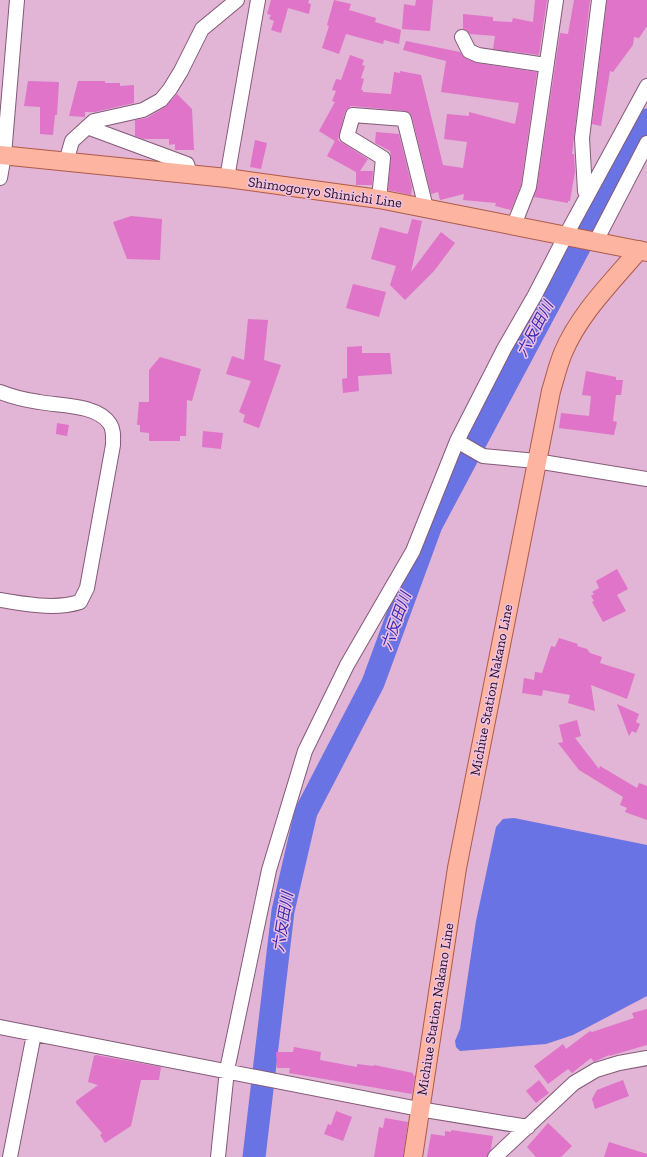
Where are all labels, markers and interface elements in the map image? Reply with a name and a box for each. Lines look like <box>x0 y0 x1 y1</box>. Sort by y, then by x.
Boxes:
street label: Shimogoryo Shinichi Line <box>247 173 403 212</box>
water label: 六反田川 <box>513 297 558 360</box>
water label: 六反田川 <box>377 588 415 652</box>
street label: Michiue Station Nakano Line <box>467 602 517 777</box>
water label: 六反田川 <box>269 889 297 953</box>
street label: Michiue Station Nakano Line <box>413 921 458 1097</box>

